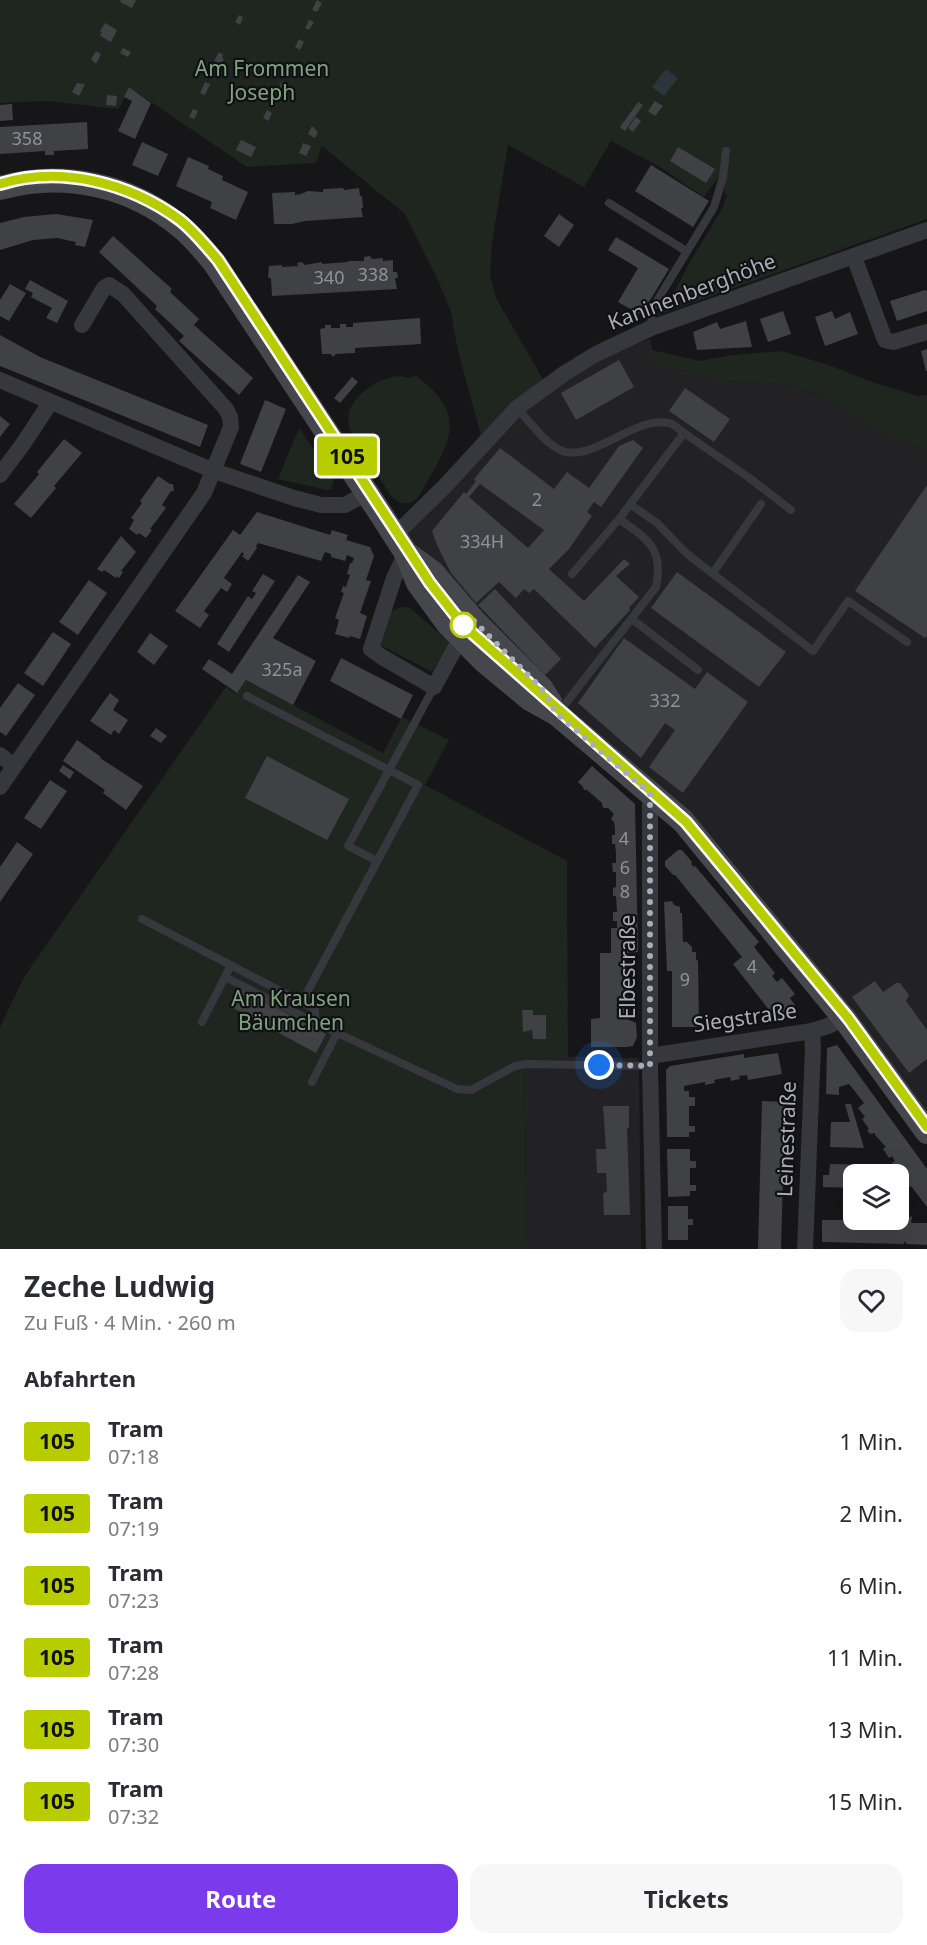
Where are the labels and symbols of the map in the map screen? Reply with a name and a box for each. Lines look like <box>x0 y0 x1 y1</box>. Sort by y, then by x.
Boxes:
park label: Am Frommen Joseph <box>195 54 329 106</box>
house number: 358 <box>12 126 42 150</box>
street label: Kaninenberghöhe <box>604 246 780 336</box>
house number: 338 <box>358 262 388 286</box>
house number: 340 <box>314 265 344 289</box>
line badge: 105 <box>312 436 382 476</box>
house number: 2 <box>532 487 542 511</box>
house number: 334H <box>460 529 504 553</box>
unlabelled marker <box>450 612 476 638</box>
house number: 325a <box>262 657 303 681</box>
house number: 332 <box>650 688 680 712</box>
house number: 4 <box>619 826 629 850</box>
house number: 6 <box>620 855 630 879</box>
house number: 8 <box>620 879 630 903</box>
street label: Elbestraße <box>613 915 641 1019</box>
house number: 4 <box>747 954 757 978</box>
house number: 9 <box>680 967 690 991</box>
park label: Am Krausen Bäumchen <box>231 984 351 1036</box>
street label: Siegstraße <box>691 996 799 1038</box>
your location <box>584 1050 614 1080</box>
street label: Leinestraße <box>770 1081 802 1197</box>

